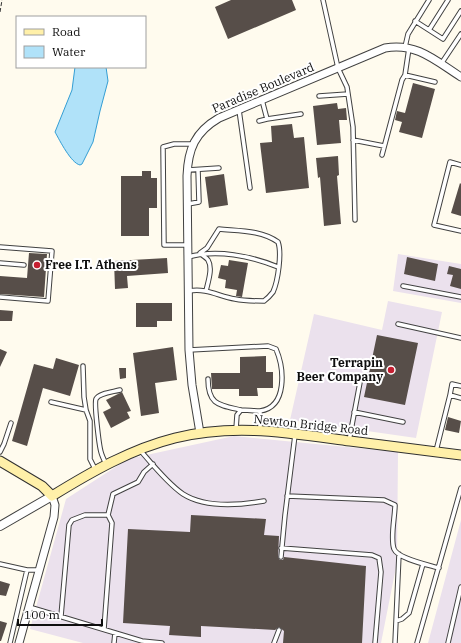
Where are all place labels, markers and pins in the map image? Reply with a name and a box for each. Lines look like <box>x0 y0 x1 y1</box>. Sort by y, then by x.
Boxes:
place label: Free I.T. Athens <box>45 257 137 272</box>
marker: Free I.T. Athens <box>32 260 42 270</box>
place label: Terrapin Beer Company <box>297 355 383 384</box>
marker: Terrapin Beer Company <box>386 365 396 375</box>

